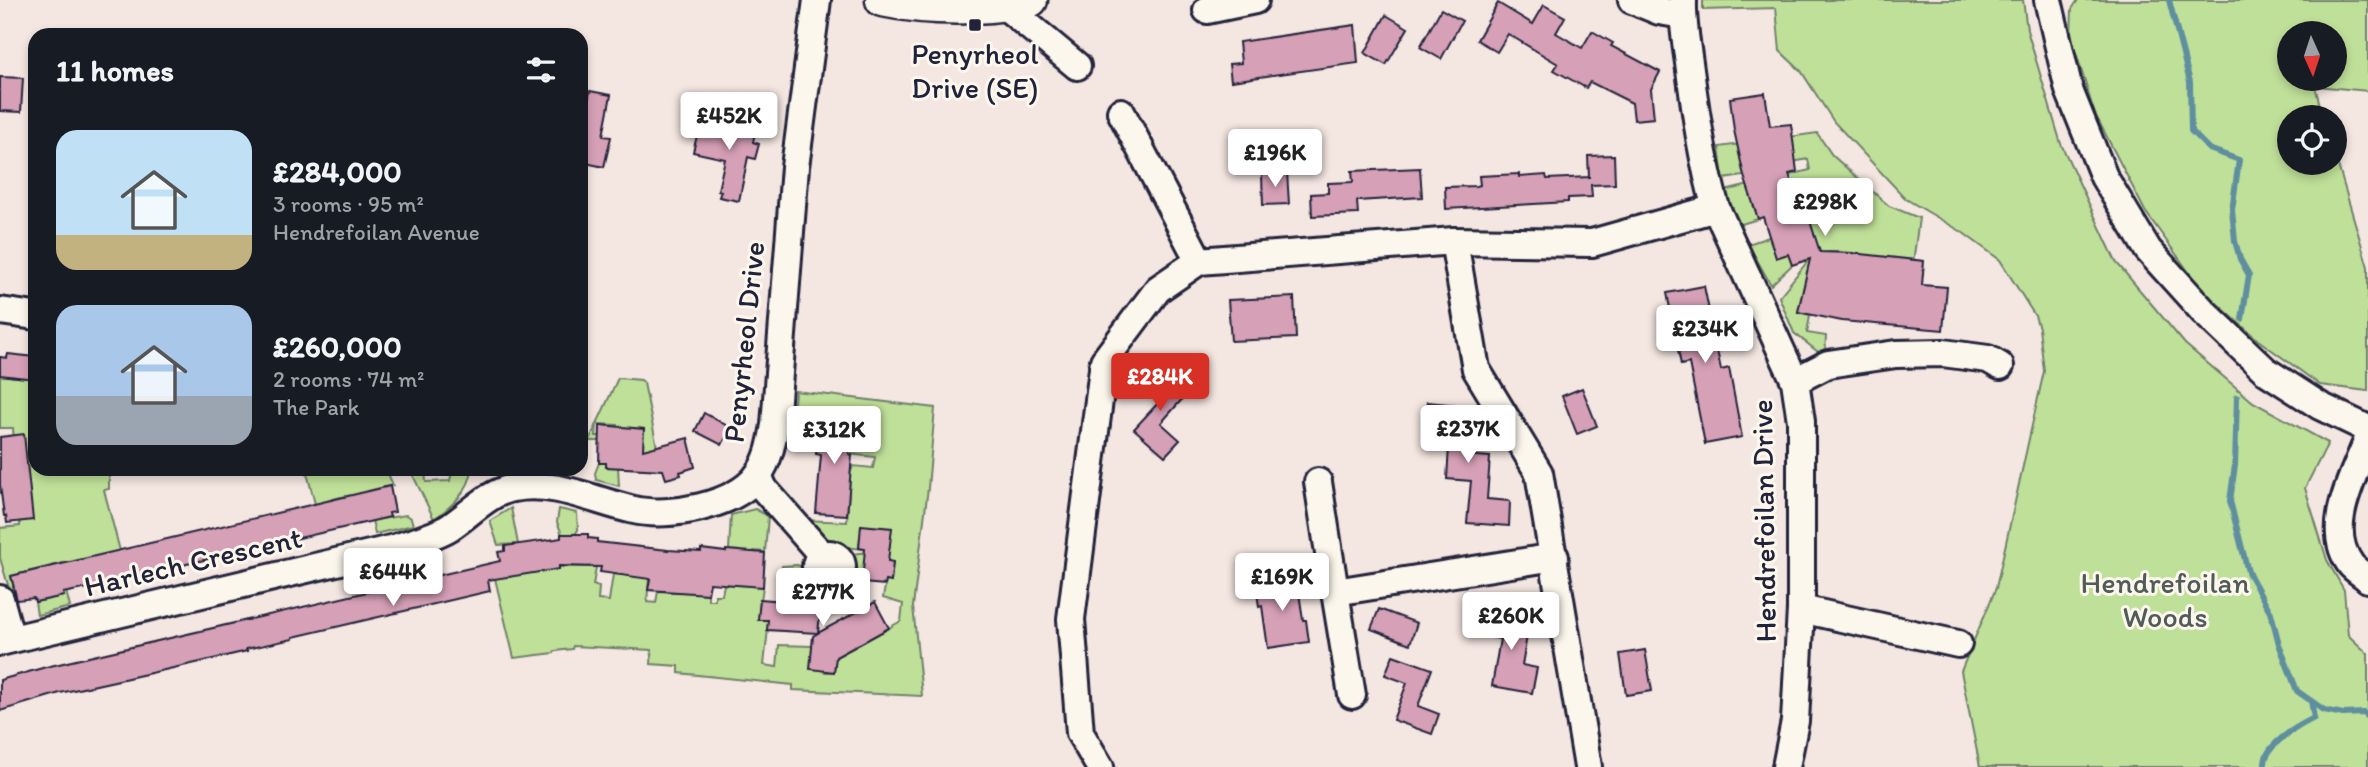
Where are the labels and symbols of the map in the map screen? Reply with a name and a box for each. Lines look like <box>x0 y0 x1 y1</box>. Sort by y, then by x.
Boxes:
marker: Penyrheol Drive (SE) <box>967 17 983 33</box>
north arrow <box>2277 21 2347 91</box>
place label: Penyrheol Drive (SE) <box>911 35 1039 106</box>
pin: £452K <box>680 92 778 152</box>
pin: £196K <box>1226 130 1324 189</box>
pin: £298K <box>1776 178 1874 238</box>
street label: Penyrheol Drive <box>715 240 772 444</box>
pin: £234K <box>1656 306 1754 365</box>
pin: £284K <box>1111 354 1209 413</box>
street label: Hendrefoilan Drive <box>1743 399 1784 643</box>
pin: £312K <box>785 406 883 466</box>
pin: £237K <box>1419 406 1517 465</box>
street label: Harlech Crescent <box>80 518 305 605</box>
pin: £644K <box>344 548 442 608</box>
pin: £169K <box>1233 554 1331 613</box>
park label: Hendrefoilan Woods <box>2081 564 2249 635</box>
pin: £277K <box>774 568 872 628</box>
pin: £260K <box>1462 592 1560 652</box>

